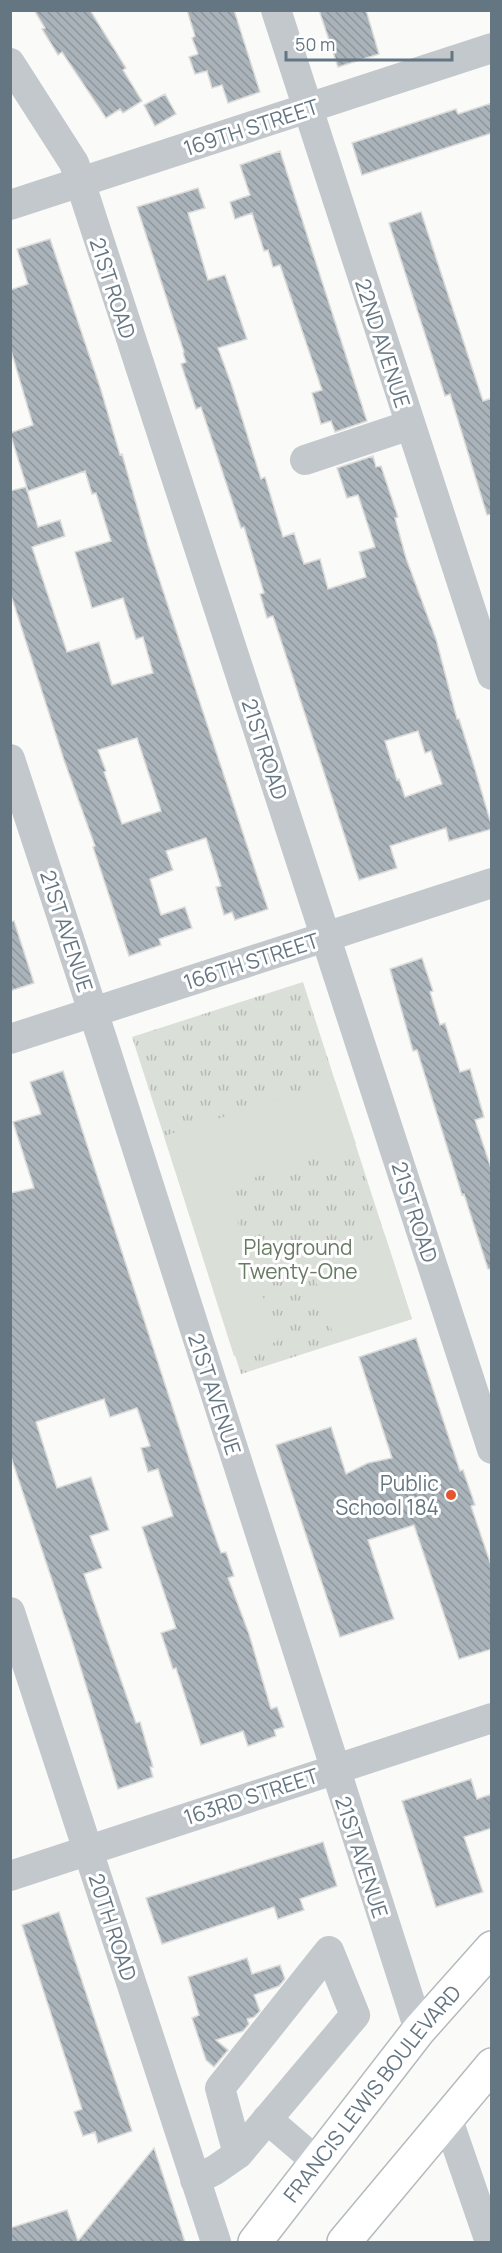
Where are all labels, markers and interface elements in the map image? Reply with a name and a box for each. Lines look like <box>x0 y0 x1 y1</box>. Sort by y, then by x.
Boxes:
scale bar <box>286 24 452 62</box>
text: 50 m <box>295 32 335 56</box>
street label: 169TH STREET <box>180 92 323 162</box>
street label: 21ST ROAD <box>84 234 142 342</box>
street label: 22ND AVENUE <box>349 275 417 411</box>
street label: 21ST ROAD <box>236 695 294 803</box>
street label: 21ST AVENUE <box>34 866 100 996</box>
street label: 166TH STREET <box>180 926 323 996</box>
street label: 21ST ROAD <box>386 1158 444 1266</box>
park label: Playground Twenty-One <box>238 1233 358 1285</box>
street label: 21ST AVENUE <box>182 1329 248 1459</box>
place label: Public School 184 <box>335 1469 439 1521</box>
marker: Public School 184 <box>444 1488 458 1502</box>
street label: 163RD STREET <box>180 1761 322 1831</box>
street label: 21ST AVENUE <box>329 1792 395 1922</box>
street label: 20TH ROAD <box>82 1870 144 1984</box>
street label: FRANCIS LEWIS BOULEVARD <box>277 1979 467 2208</box>

